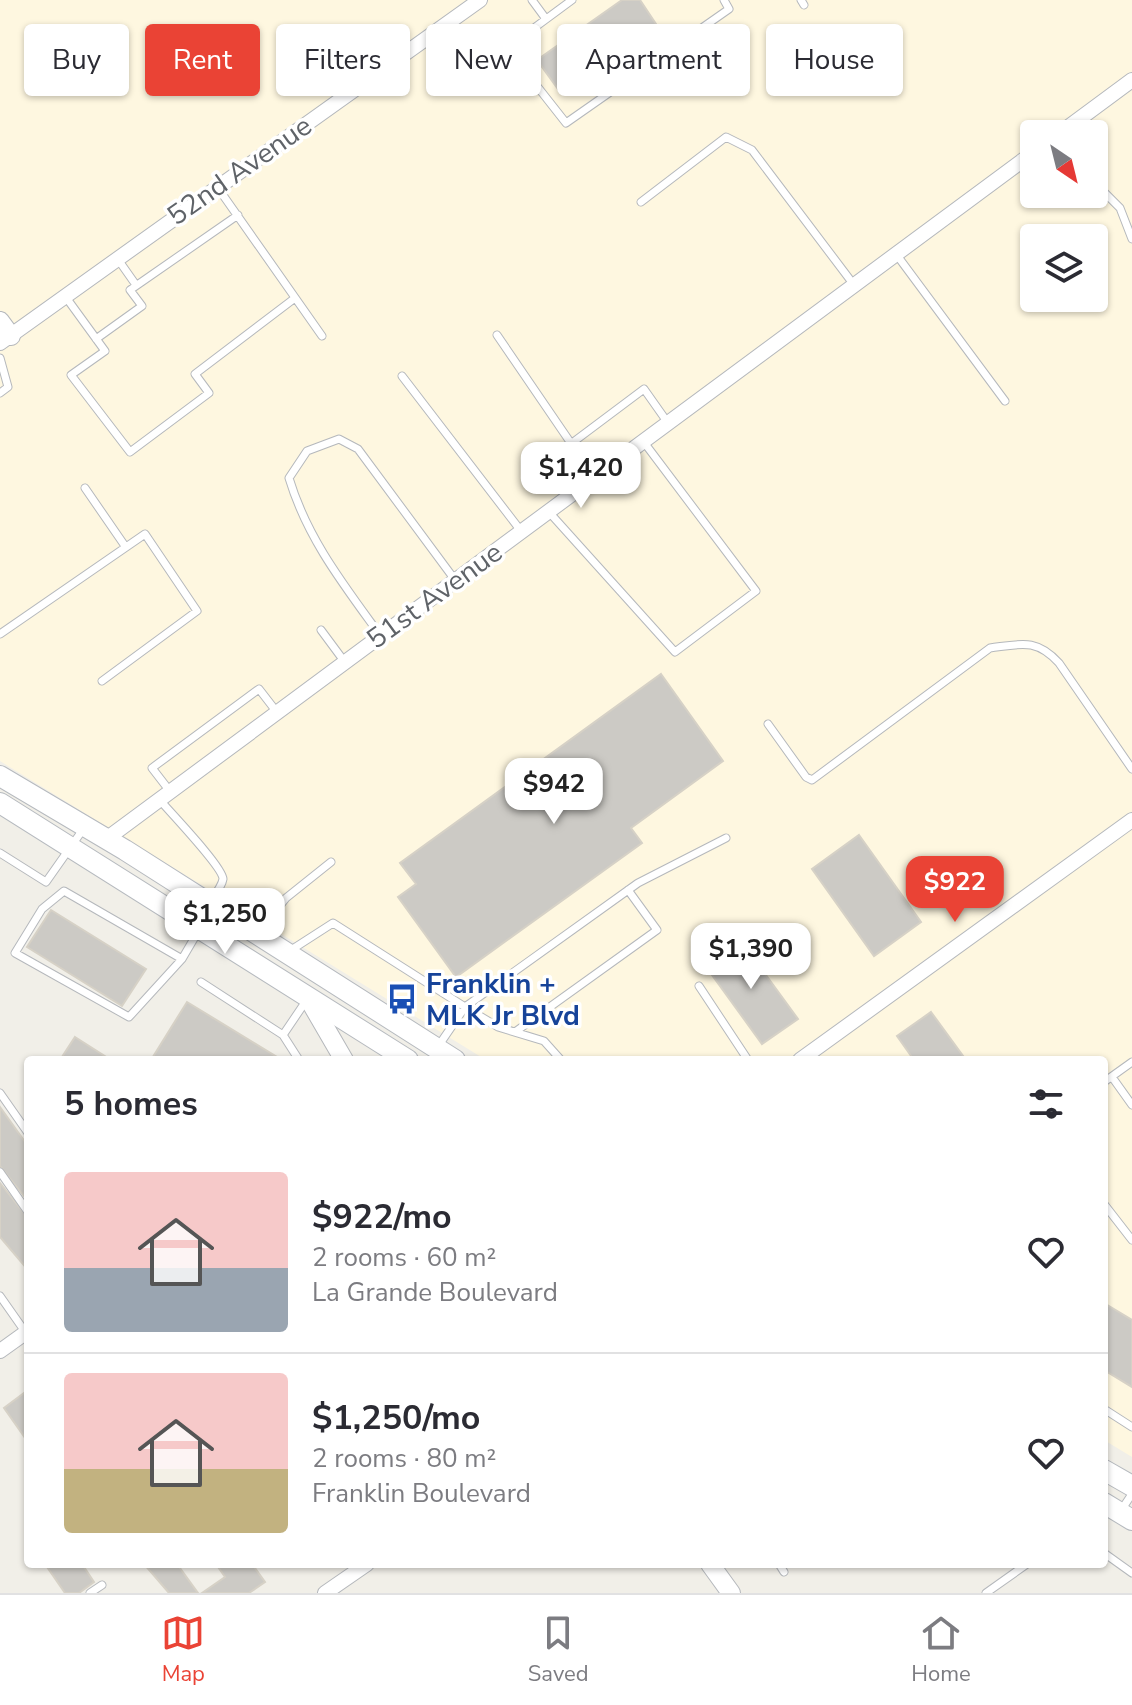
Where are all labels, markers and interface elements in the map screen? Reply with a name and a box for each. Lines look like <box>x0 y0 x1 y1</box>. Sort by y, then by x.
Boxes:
chip: Buy <box>24 24 129 96</box>
chip: Rent <box>145 24 260 96</box>
chip: Filters <box>276 24 410 96</box>
chip: New <box>426 24 541 96</box>
chip: Apartment <box>557 24 750 96</box>
chip: House <box>766 24 903 96</box>
street label: 52nd Avenue <box>160 107 319 235</box>
north arrow <box>1020 120 1108 208</box>
map controls <box>1020 120 1108 312</box>
button: layers <box>1020 224 1108 312</box>
pin: $1,420 <box>516 442 646 510</box>
text: $1,420 <box>539 450 623 485</box>
street label: 51st Avenue <box>359 534 510 658</box>
pin: $942 <box>507 758 601 826</box>
text: $942 <box>523 766 585 801</box>
pin: $922 <box>908 856 1002 924</box>
text: $922 <box>924 864 986 899</box>
pin: $1,250 <box>160 888 290 956</box>
text: $1,250 <box>183 896 267 931</box>
pin: $1,390 <box>686 923 816 991</box>
text: $1,390 <box>709 931 793 966</box>
place label: Franklin + MLK Jr Blvd <box>426 965 580 1035</box>
bus stop icon: Franklin + MLK Jr Blvd <box>385 982 419 1016</box>
text: 5 homes <box>64 1081 198 1127</box>
icon: filters <box>1024 1082 1068 1126</box>
text: $922/mo <box>312 1194 452 1240</box>
icon: home <box>128 1204 224 1300</box>
icon: heart <box>1024 1230 1068 1274</box>
text: 2 rooms · 60 m² <box>312 1240 496 1275</box>
text: La Grande Boulevard <box>312 1275 558 1310</box>
text: $1,250/mo <box>312 1395 480 1441</box>
icon: home <box>128 1405 224 1501</box>
icon: heart <box>1024 1431 1068 1475</box>
text: 2 rooms · 80 m² <box>312 1441 496 1476</box>
text: Franklin Boulevard <box>312 1476 531 1511</box>
tab: Map <box>161 1611 205 1689</box>
tab: Saved <box>528 1611 589 1689</box>
tab: Home <box>911 1611 971 1689</box>

